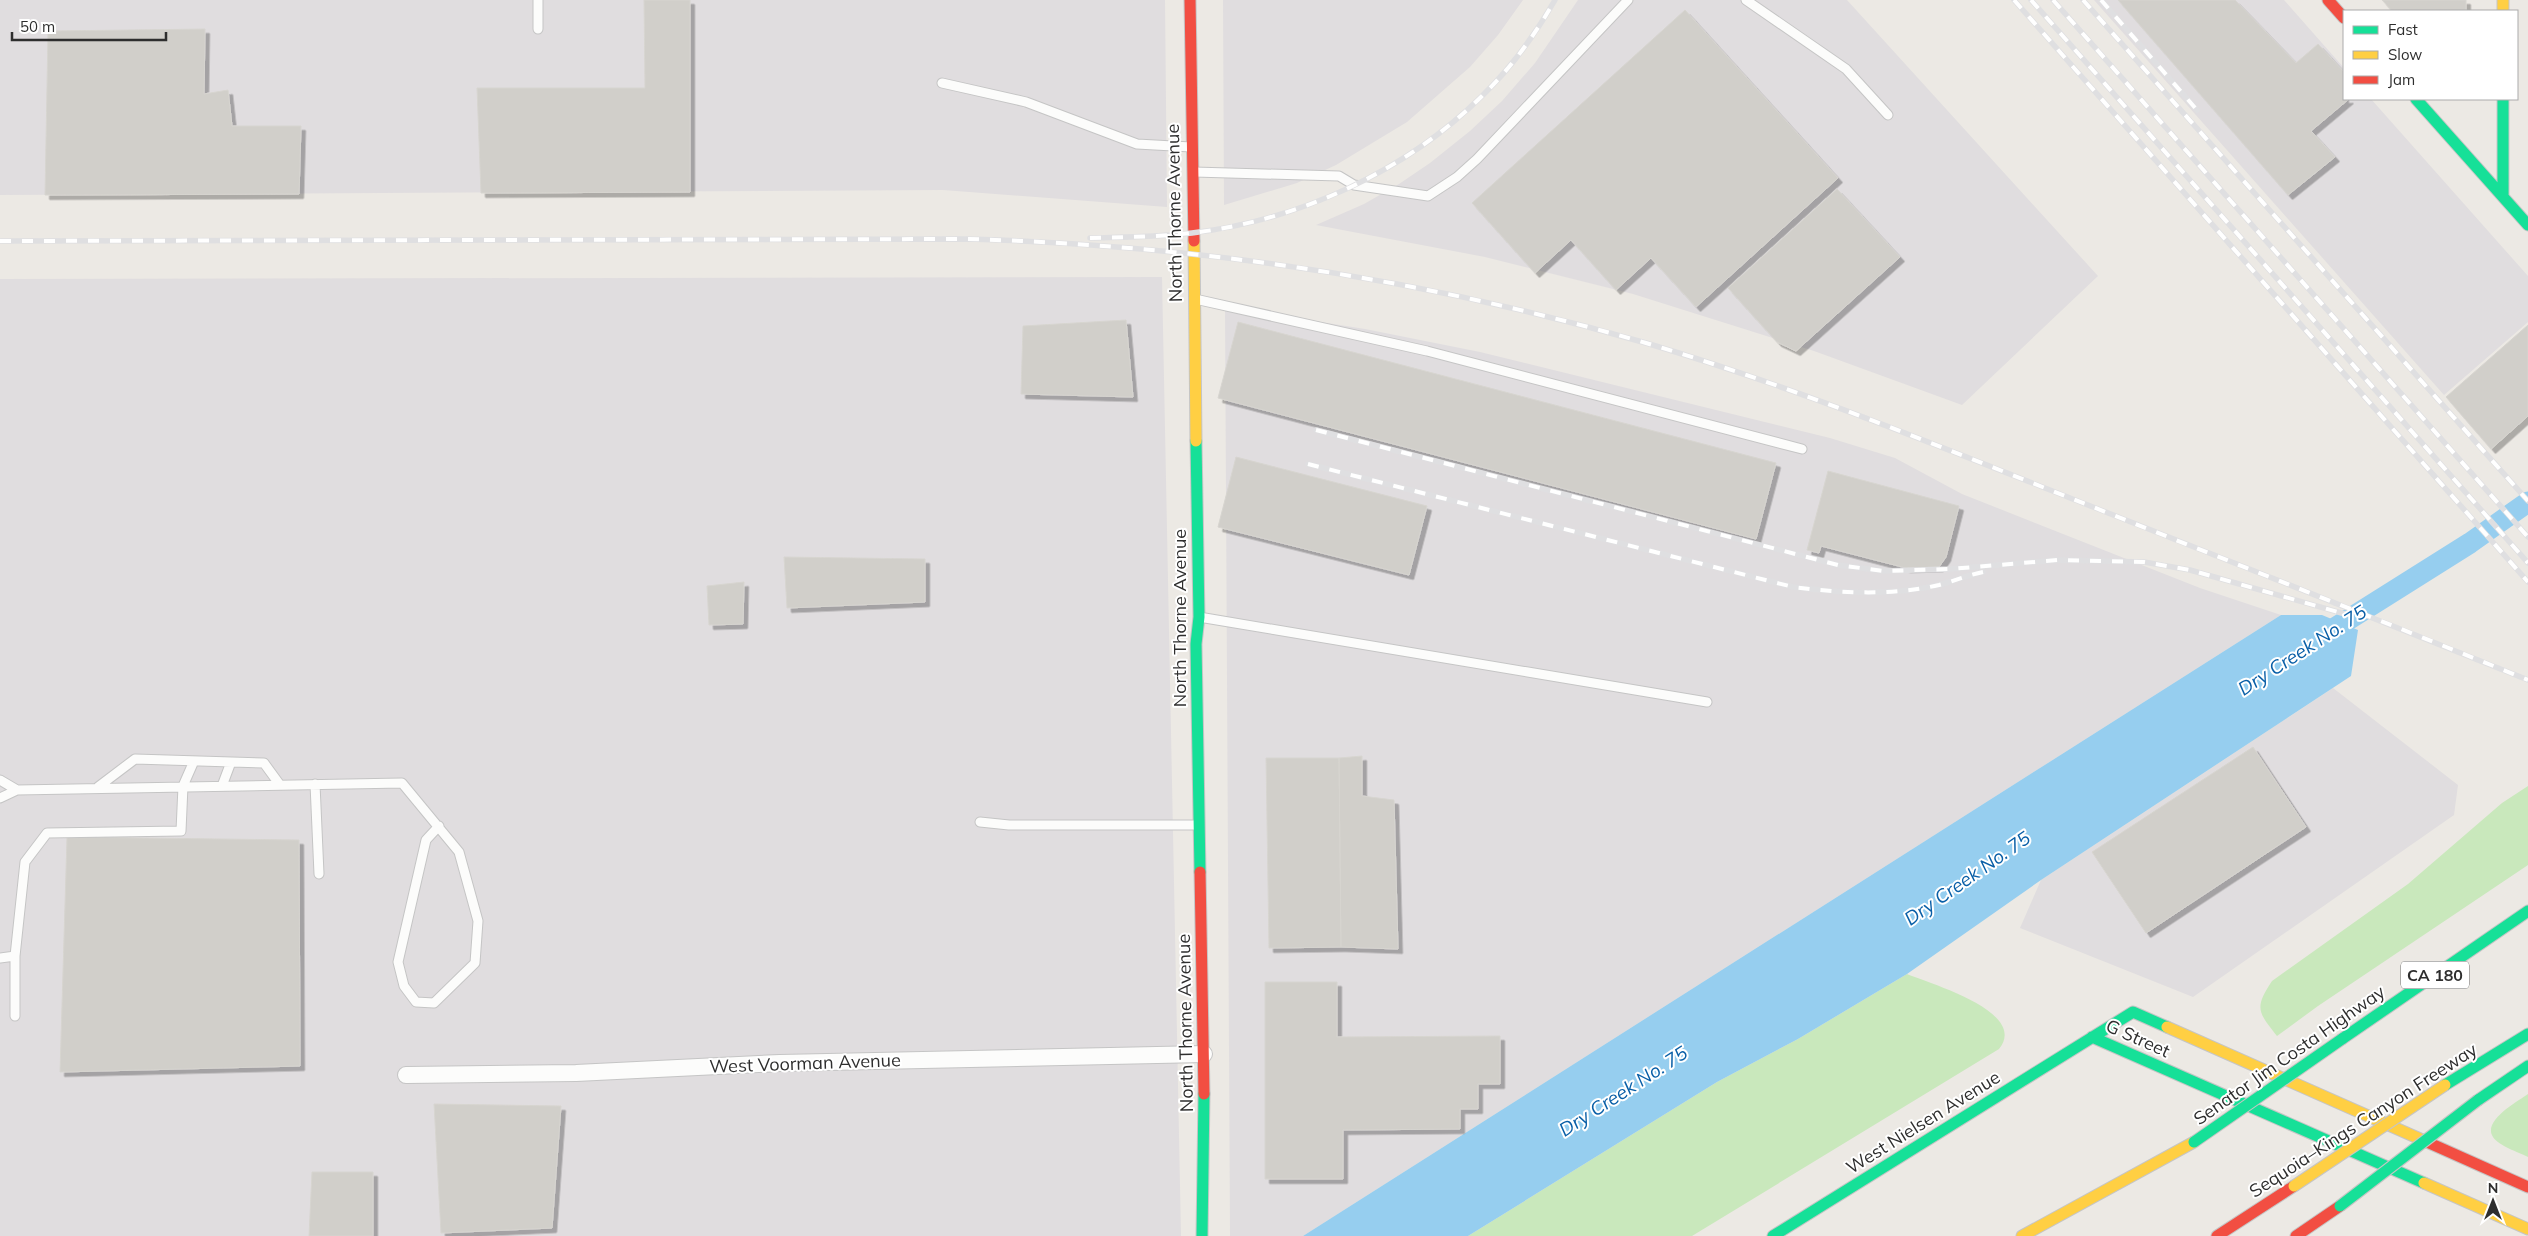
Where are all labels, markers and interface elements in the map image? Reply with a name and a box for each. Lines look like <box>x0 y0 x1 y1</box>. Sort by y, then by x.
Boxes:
scale bar <box>12 10 166 42</box>
legend <box>2343 10 2518 100</box>
text: 50 m <box>20 17 55 36</box>
text: Fast <box>2388 20 2418 39</box>
text: Slow <box>2388 45 2422 64</box>
text: Jam <box>2388 70 2415 89</box>
street label: North Thorne Avenue <box>1161 124 1187 302</box>
street label: North Thorne Avenue <box>1168 529 1191 707</box>
water label: Dry Creek No. 75 <box>2233 599 2371 701</box>
water label: Dry Creek No. 75 <box>1899 825 2035 930</box>
street label: North Thorne Avenue <box>1172 934 1198 1112</box>
road number: CA 180 <box>2401 962 2469 988</box>
street label: Senator Jim Costa Highway <box>2189 980 2390 1130</box>
street label: G Street <box>2102 1014 2174 1062</box>
street label: Sequoia–Kings Canyon Freeway <box>2245 1037 2482 1202</box>
water label: Dry Creek No. 75 <box>1554 1040 1692 1142</box>
street label: West Voorman Avenue <box>709 1048 901 1078</box>
street label: West Nielsen Avenue <box>1842 1065 2004 1179</box>
north arrow <box>2468 1176 2518 1226</box>
text: N <box>2488 1179 2498 1197</box>

